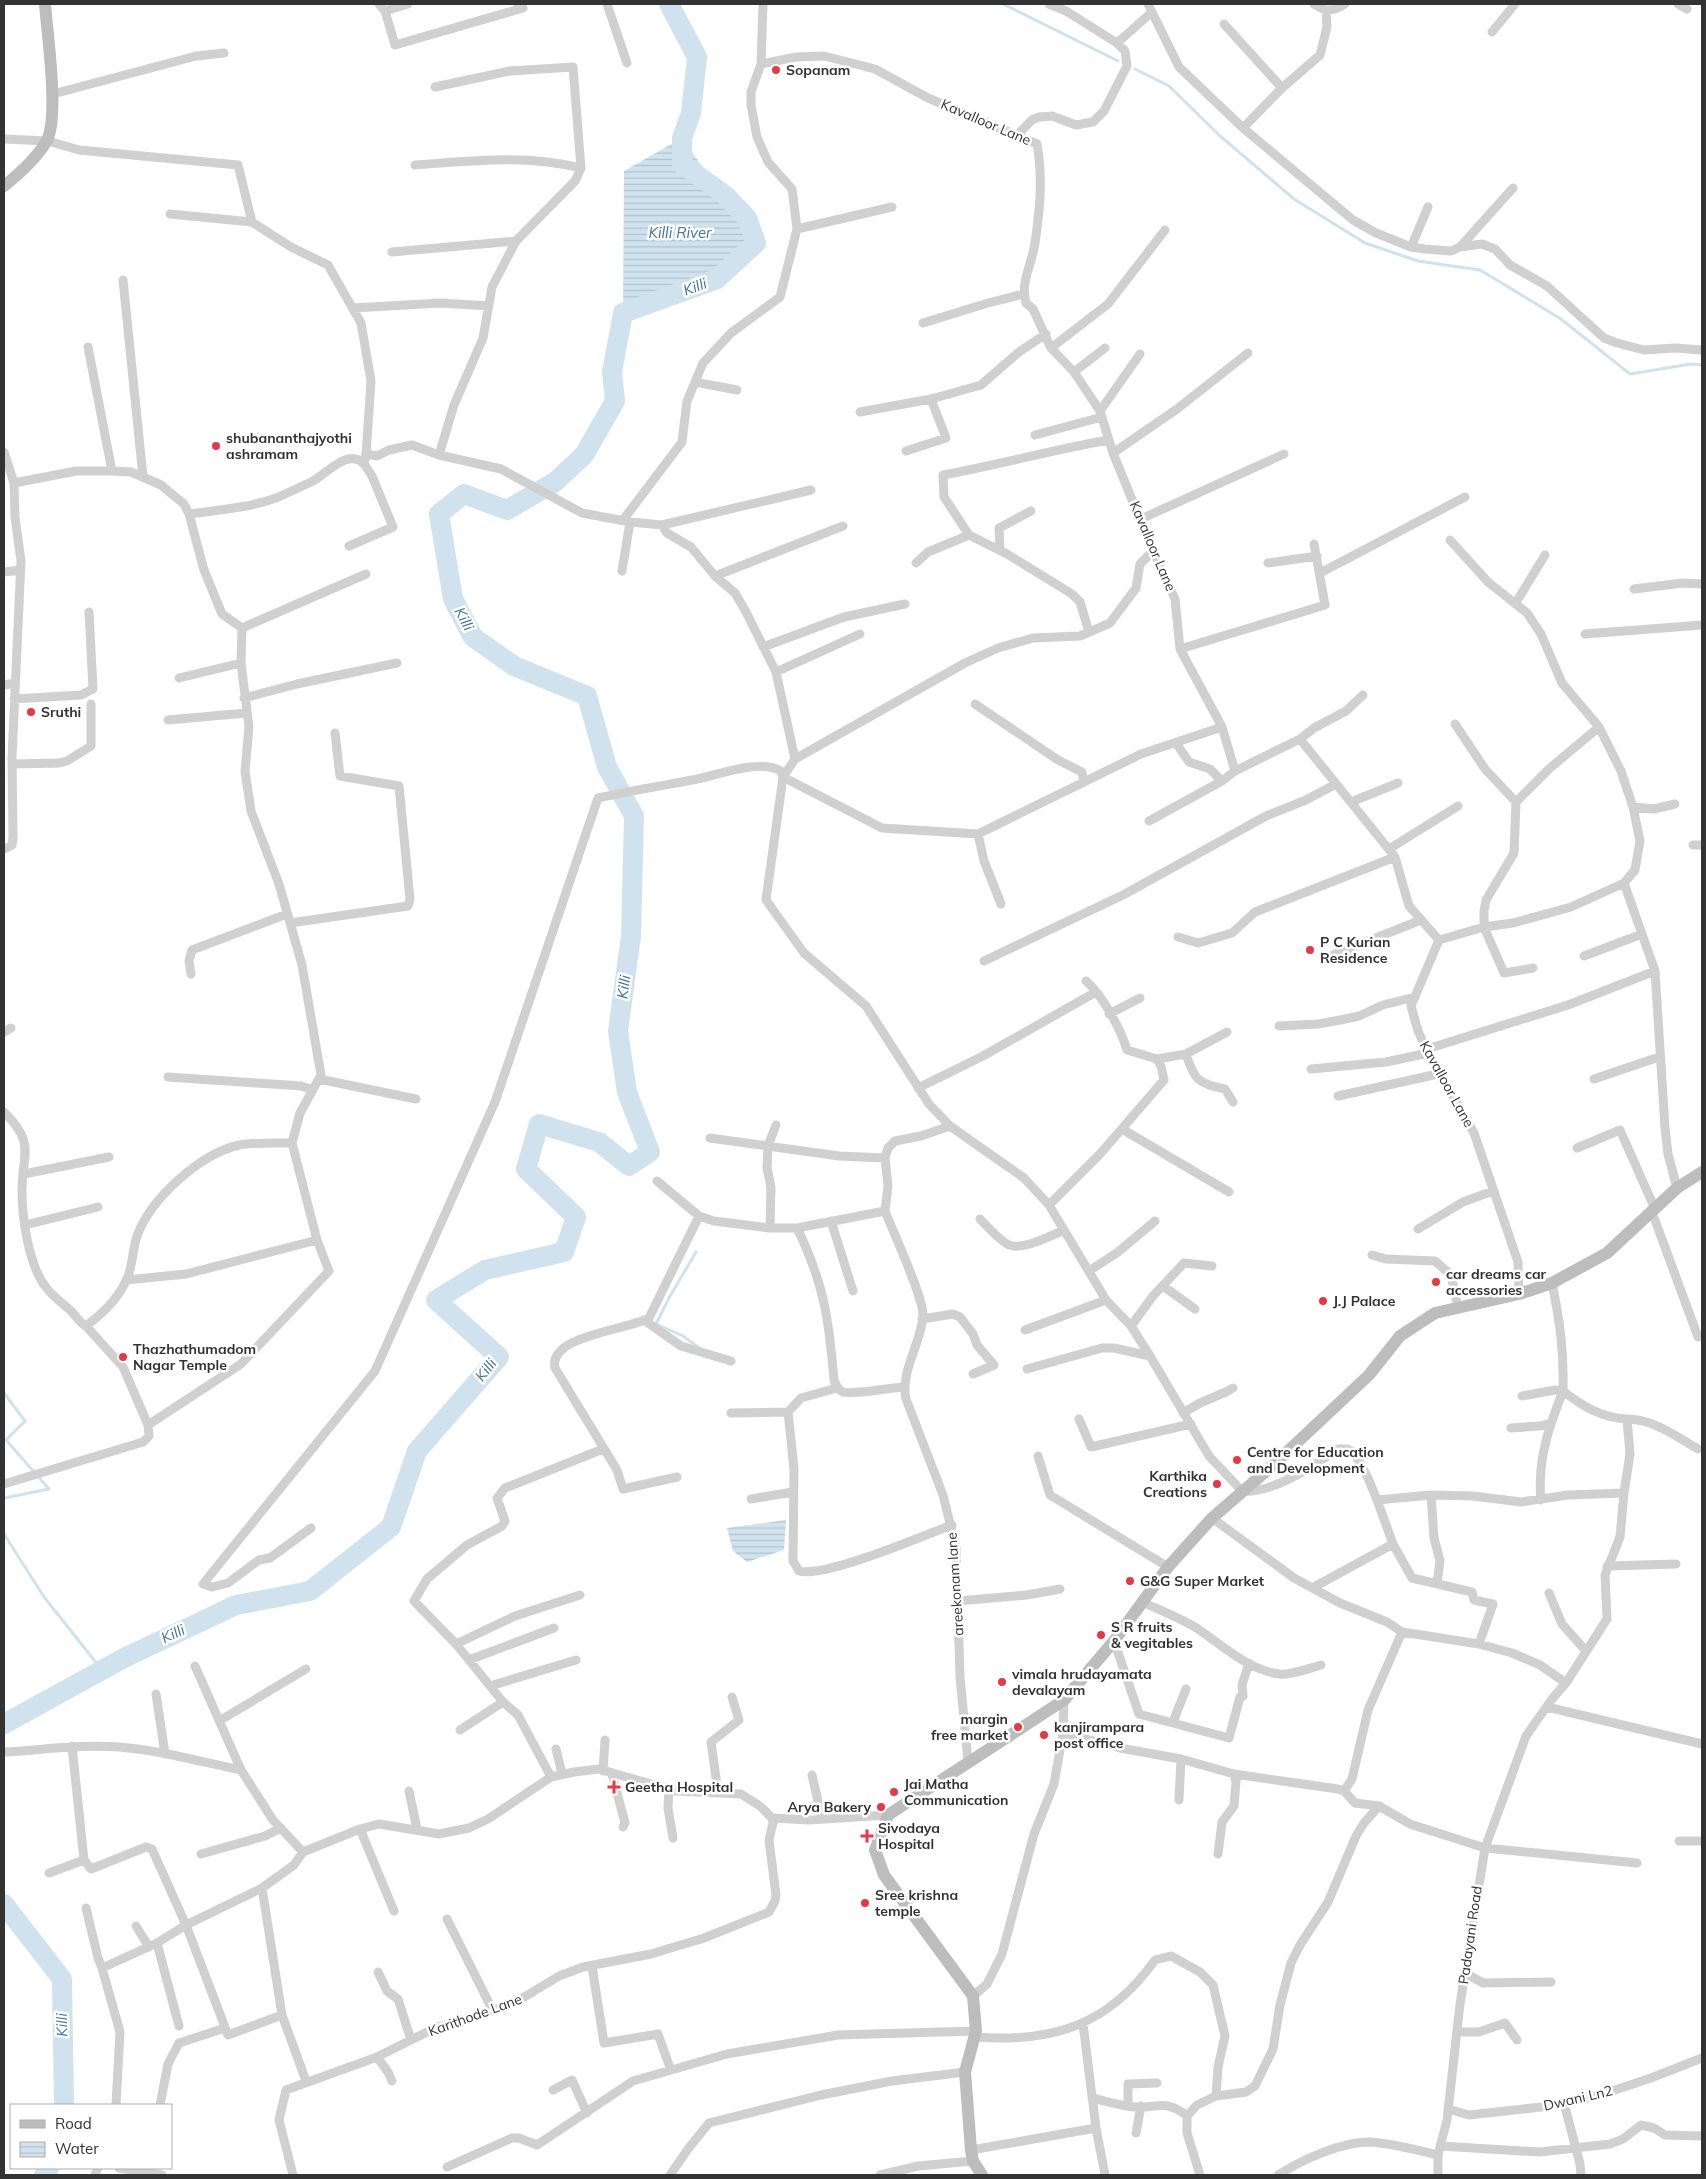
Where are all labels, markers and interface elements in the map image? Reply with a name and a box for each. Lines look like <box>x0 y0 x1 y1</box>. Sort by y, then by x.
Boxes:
place label: Sopanam <box>786 61 850 79</box>
marker: Sopanam <box>770 64 782 76</box>
street label: Kavalloor Lane <box>938 95 1034 149</box>
water label: Killi River <box>648 223 712 242</box>
water label: Killi <box>680 273 710 300</box>
place label: shubananthajyothi ashramam <box>226 429 352 463</box>
marker: shubananthajyothi ashramam <box>210 440 222 452</box>
street label: Kavalloor Lane <box>1126 498 1180 594</box>
water label: Killi <box>450 604 479 634</box>
place label: Sruthi <box>41 703 81 721</box>
marker: Sruthi <box>25 706 37 718</box>
place label: P C Kurian Residence <box>1320 933 1390 967</box>
marker: P C Kurian Residence <box>1304 944 1316 956</box>
water label: Killi <box>612 973 635 1000</box>
street label: Kavalloor Lane <box>1416 1038 1478 1130</box>
place label: car dreams car accessories <box>1446 1265 1547 1299</box>
marker: car dreams car accessories <box>1430 1276 1442 1288</box>
place label: J.J Palace <box>1333 1292 1396 1310</box>
marker: J.J Palace <box>1317 1295 1329 1307</box>
place label: Thazhathumadom Nagar Temple <box>133 1340 256 1374</box>
marker: Thazhathumadom Nagar Temple <box>117 1351 129 1363</box>
water label: Killi <box>471 1354 501 1385</box>
place label: Centre for Education and Development <box>1247 1443 1384 1477</box>
marker: Centre for Education and Development <box>1231 1454 1243 1466</box>
place label: Karthika Creations <box>1143 1467 1207 1501</box>
marker: Karthika Creations <box>1211 1478 1223 1490</box>
street label: areekonam lane <box>942 1532 968 1636</box>
place label: G&G Super Market <box>1140 1572 1265 1590</box>
marker: G&G Super Market <box>1124 1575 1136 1587</box>
place label: S R fruits & vegitables <box>1111 1618 1193 1652</box>
water label: Killi <box>158 1620 188 1647</box>
marker: S R fruits & vegitables <box>1095 1629 1107 1641</box>
place label: vimala hrudayamata devalayam <box>1011 1665 1152 1699</box>
marker: vimala hrudayamata devalayam <box>996 1676 1008 1688</box>
place label: margin free market <box>931 1710 1009 1744</box>
place label: kanjirampara post office <box>1054 1718 1144 1752</box>
marker: margin free market <box>1012 1721 1024 1733</box>
marker: kanjirampara post office <box>1038 1729 1050 1741</box>
place label: Jai Matha Communication <box>904 1775 1008 1809</box>
place label: Geetha Hospital <box>625 1778 733 1796</box>
marker: Geetha Hospital <box>607 1780 621 1794</box>
marker: Jai Matha Communication <box>888 1786 900 1798</box>
place label: Arya Bakery <box>787 1798 871 1816</box>
marker: Arya Bakery <box>875 1801 887 1813</box>
place label: Sivodaya Hospital <box>878 1819 940 1853</box>
marker: Sivodaya Hospital <box>860 1829 874 1843</box>
street label: Padayani Road <box>1454 1885 1486 1985</box>
place label: Sree krishna temple <box>875 1886 958 1920</box>
marker: Sree krishna temple <box>859 1897 871 1909</box>
street label: Karithode Lane <box>426 1990 524 2040</box>
water label: Killi <box>52 2013 71 2037</box>
street label: Dwani Ln2 <box>1542 2081 1614 2115</box>
legend <box>10 2104 172 2169</box>
text: Road <box>55 2114 92 2133</box>
text: Water <box>55 2139 99 2158</box>

